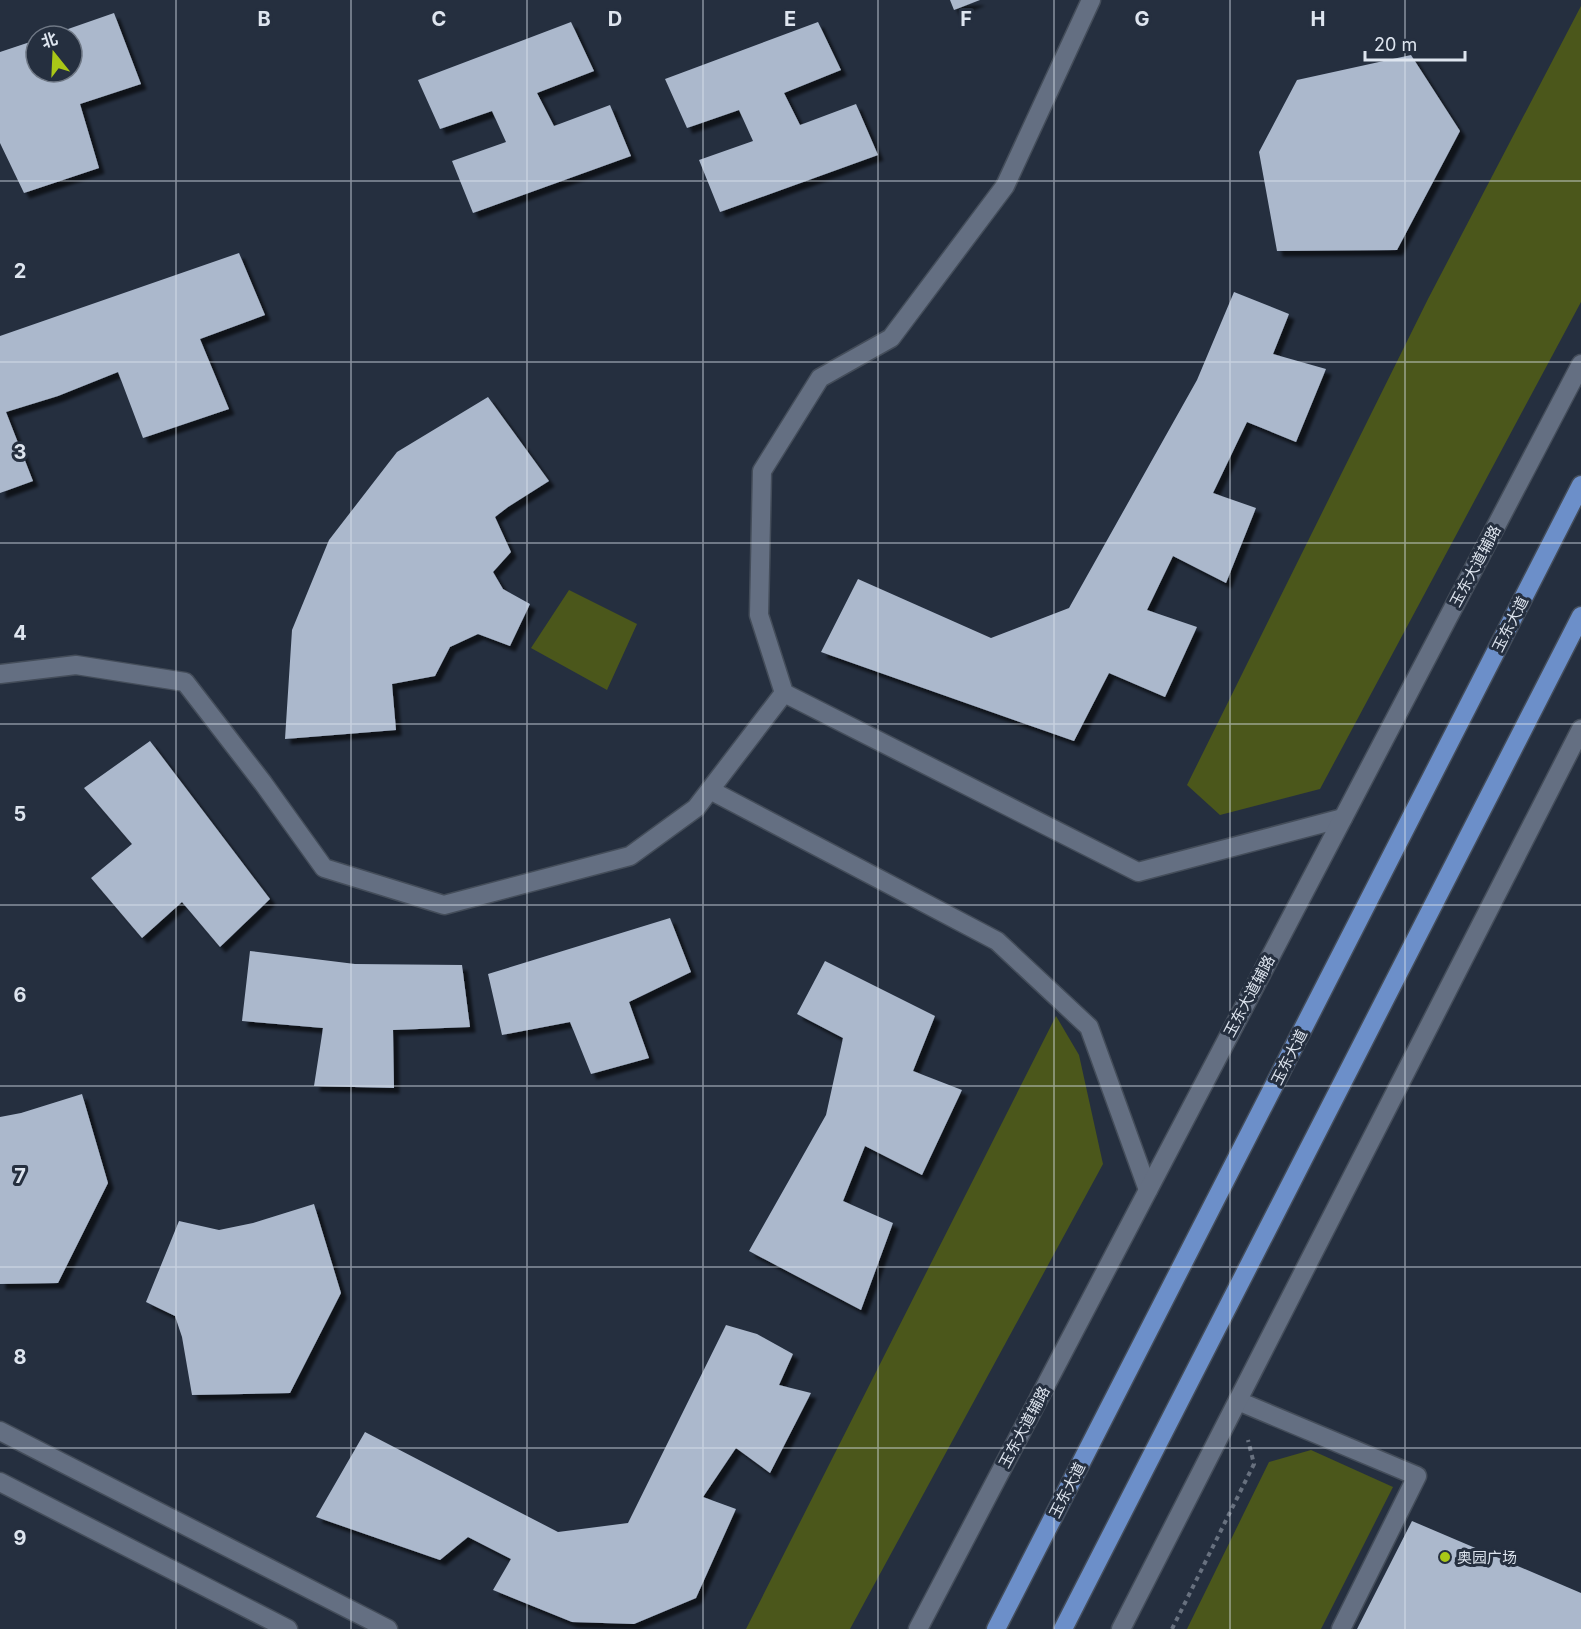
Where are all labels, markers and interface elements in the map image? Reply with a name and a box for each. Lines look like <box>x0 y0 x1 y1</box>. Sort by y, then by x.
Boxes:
text: B <box>257 7 271 31</box>
text: C <box>432 7 446 31</box>
text: D <box>608 7 622 31</box>
text: E <box>784 7 796 31</box>
text: F <box>960 7 972 31</box>
text: G <box>1134 7 1150 31</box>
text: H <box>1311 7 1325 31</box>
north arrow <box>24 24 84 84</box>
scale bar <box>1365 24 1466 62</box>
text: 北 <box>39 28 60 52</box>
text: 20 m <box>1374 34 1417 55</box>
text: 2 <box>14 259 26 283</box>
text: 3 <box>14 440 26 464</box>
street label: 玉东大道辅路 <box>1445 522 1505 610</box>
street label: 玉东大道 <box>1488 593 1532 655</box>
text: 4 <box>13 621 27 645</box>
text: 5 <box>14 802 26 826</box>
street label: 玉东大道辅路 <box>1219 952 1279 1040</box>
text: 6 <box>14 983 27 1007</box>
street label: 玉东大道 <box>1267 1026 1311 1088</box>
text: 7 <box>14 1164 26 1188</box>
text: 8 <box>13 1345 27 1369</box>
street label: 玉东大道辅路 <box>994 1383 1054 1471</box>
street label: 玉东大道 <box>1045 1459 1089 1521</box>
text: 9 <box>14 1526 27 1550</box>
place label: 奥园广场 <box>1457 1548 1517 1567</box>
marker: 奥园广场 <box>1438 1550 1452 1564</box>

